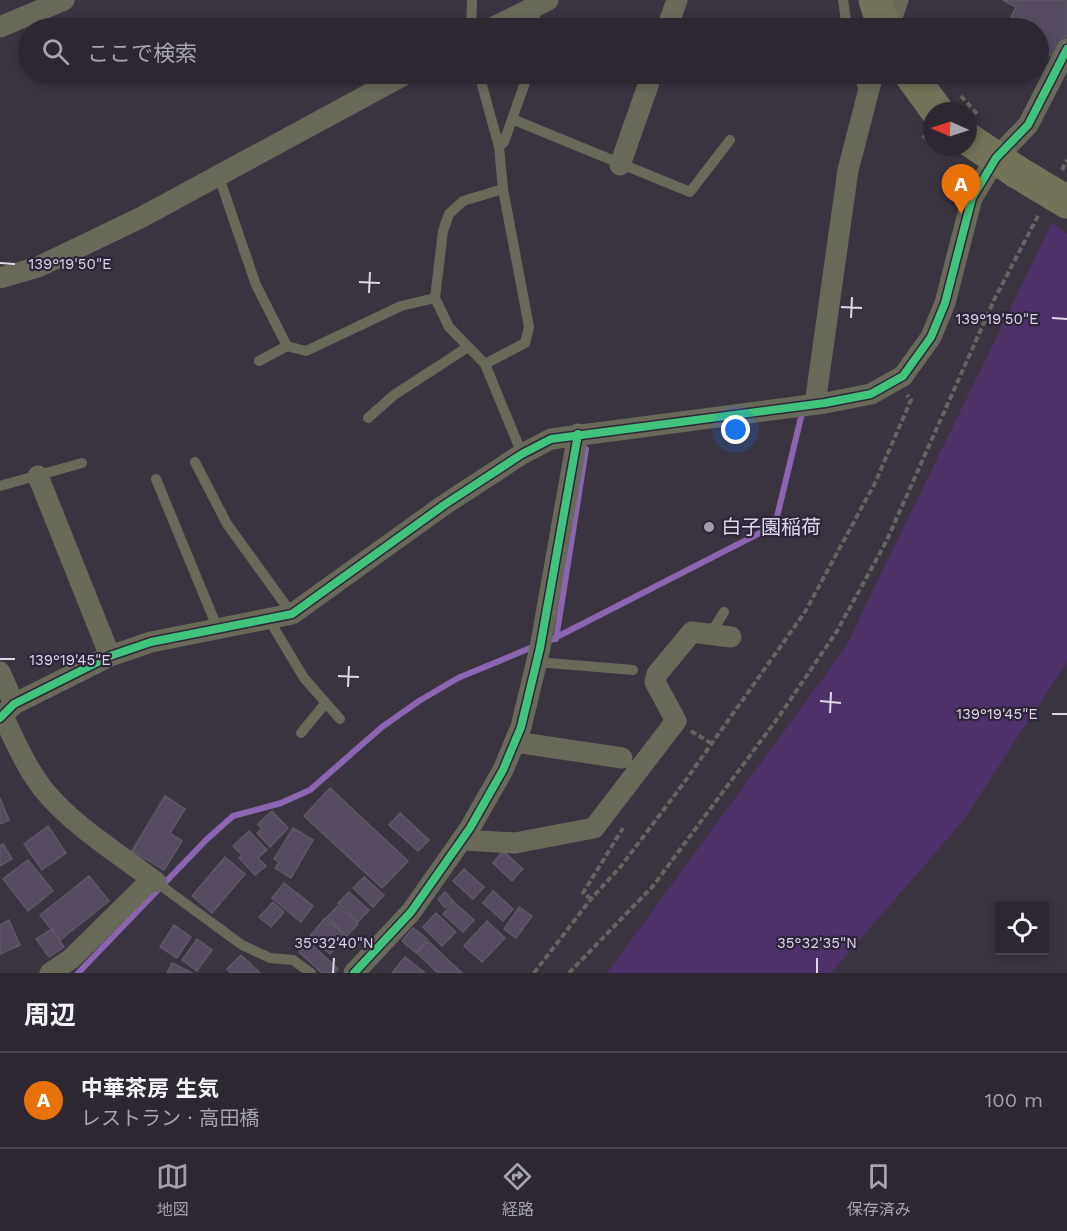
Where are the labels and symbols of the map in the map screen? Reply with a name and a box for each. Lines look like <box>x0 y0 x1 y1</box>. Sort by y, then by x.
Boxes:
north arrow <box>923 102 977 156</box>
pin: A <box>942 164 980 214</box>
text: 139°19'50"E <box>28 255 112 273</box>
text: 139°19'50"E <box>955 310 1039 328</box>
your location <box>721 415 750 444</box>
place label: 白子園稲荷 <box>721 515 821 539</box>
marker: 白子園稲荷 <box>702 520 716 534</box>
text: 139°19'45"E <box>29 651 111 669</box>
text: 139°19'45"E <box>956 705 1038 723</box>
text: 35°32'40"N <box>294 934 374 952</box>
text: 35°32'35"N <box>777 934 857 952</box>

